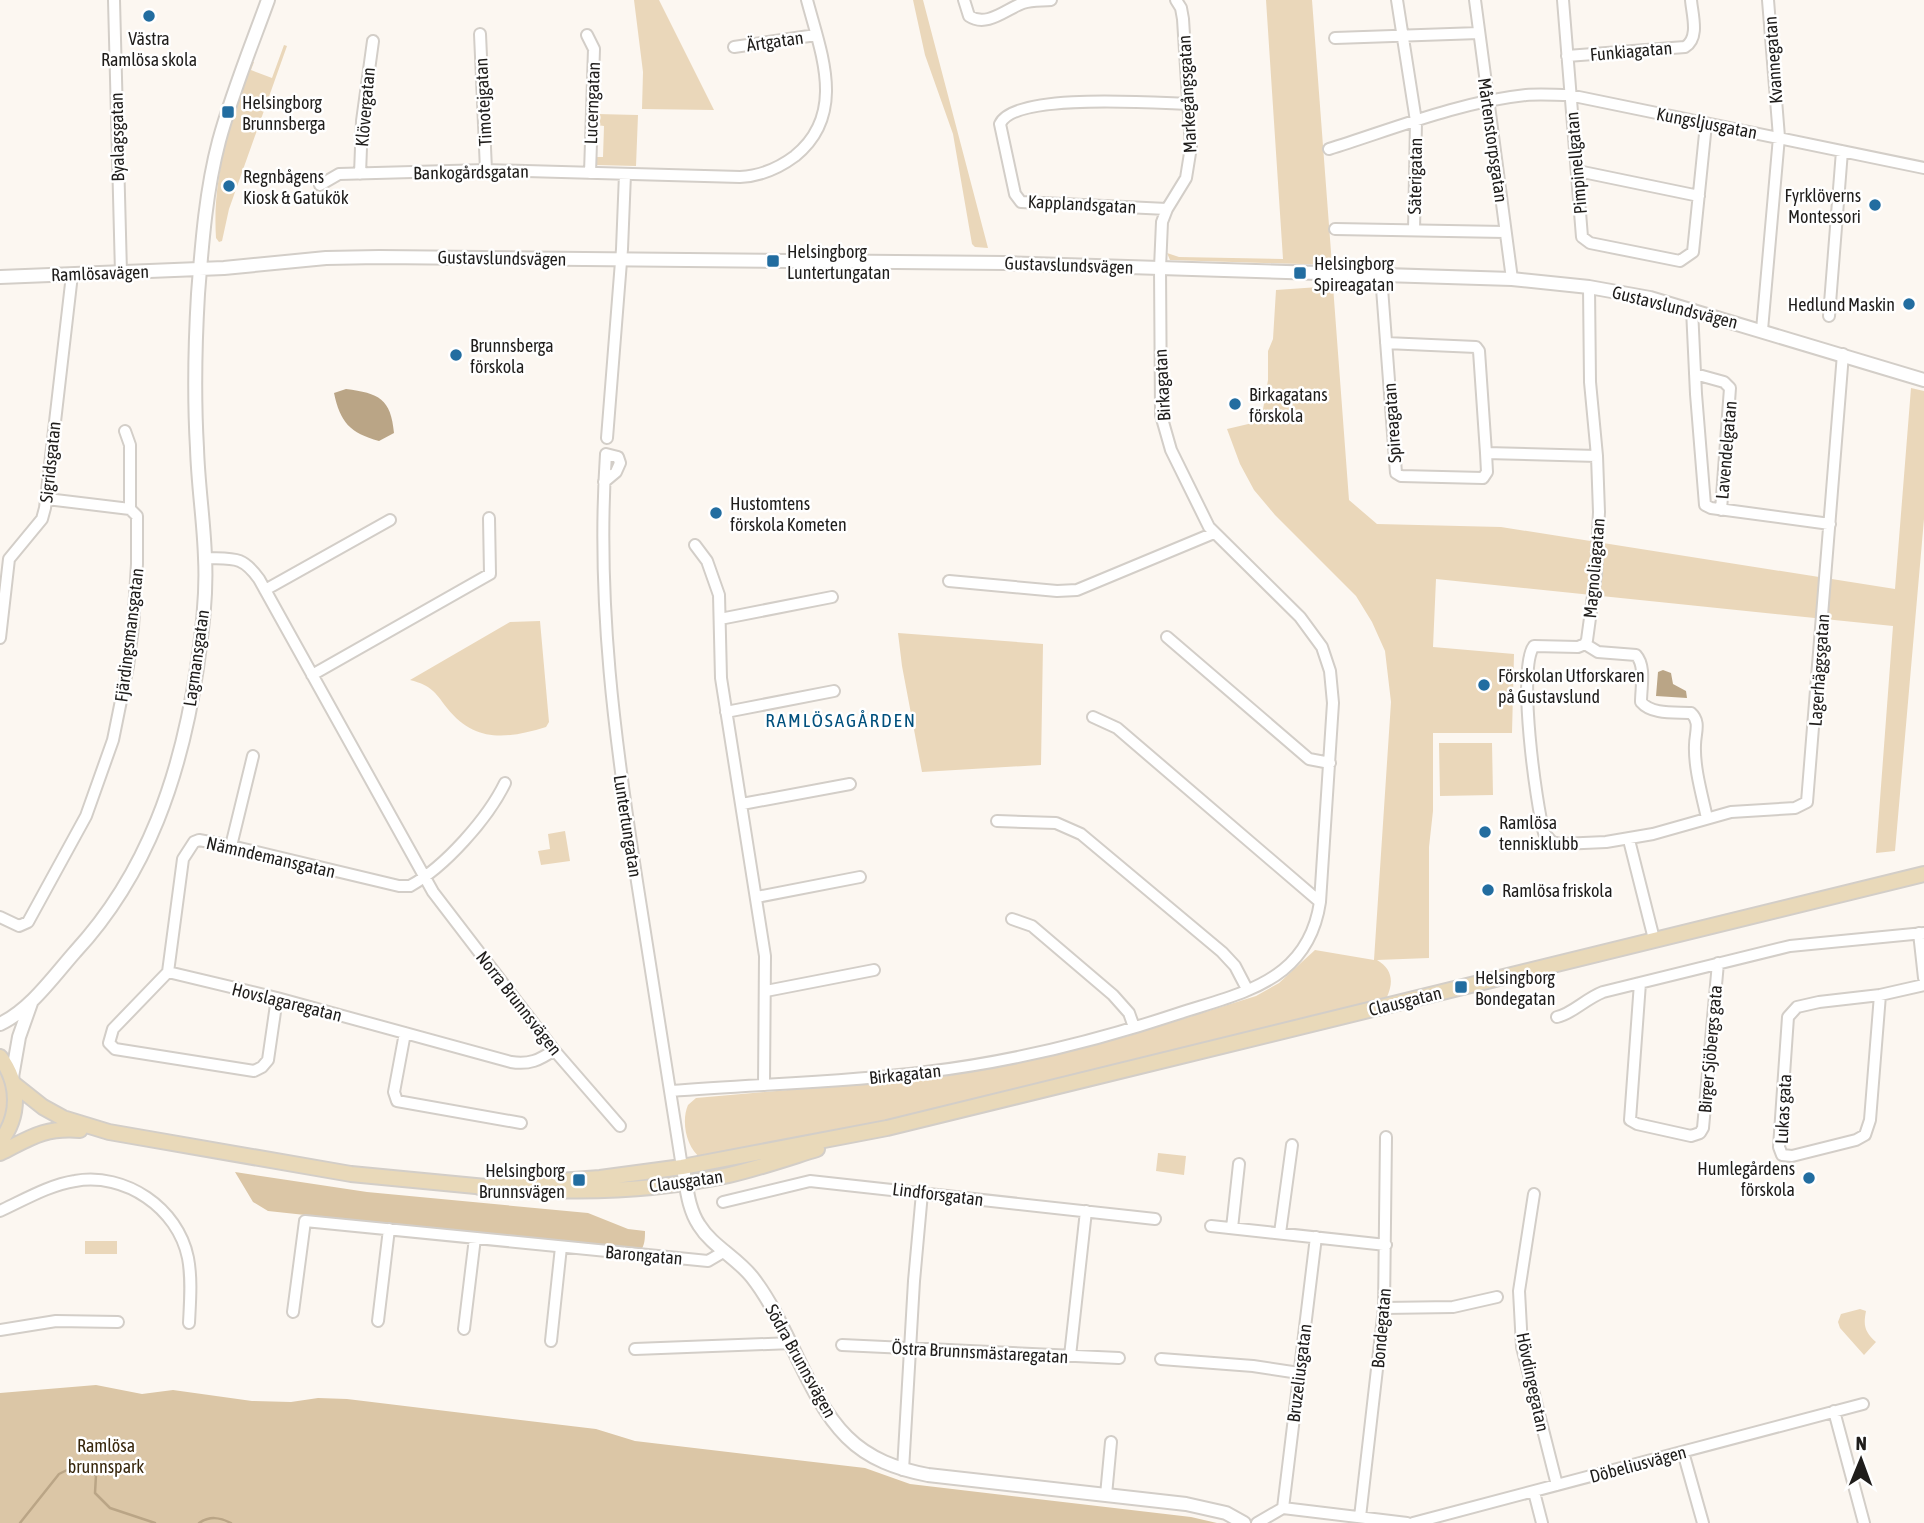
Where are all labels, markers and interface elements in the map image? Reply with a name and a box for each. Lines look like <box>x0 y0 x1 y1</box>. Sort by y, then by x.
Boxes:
marker: Västra Ramlösa skola <box>141 8 157 24</box>
street label: Kvannegatan <box>1759 16 1787 104</box>
street label: Ärtgatan <box>745 27 805 55</box>
place label: Västra Ramlösa skola <box>101 28 197 70</box>
street label: Markegångsgatan <box>1173 34 1201 154</box>
street label: Funkiagatan <box>1589 37 1673 65</box>
street label: Timotejgatan <box>470 57 496 147</box>
street label: Lucerngatan <box>580 61 604 145</box>
street label: Klövergatan <box>351 66 379 148</box>
street label: Mårtenstorpsgatan <box>1474 76 1512 204</box>
street label: Byalagsgatan <box>106 92 128 182</box>
place label: Helsingborg Brunnsberga <box>242 92 326 134</box>
street label: Kungsljusgatan <box>1655 103 1759 143</box>
marker: Helsingborg Brunnsberga <box>220 104 236 120</box>
street label: Pimpinellgatan <box>1561 111 1591 215</box>
street label: Säterigatan <box>1404 138 1426 214</box>
street label: Bankogårdsgatan <box>413 160 529 184</box>
place label: Regnbågens Kiosk & Gatukök <box>243 166 349 208</box>
marker: Regnbågens Kiosk & Gatukök <box>221 178 237 194</box>
place label: Fyrklöverns Montessori <box>1784 185 1861 227</box>
street label: Kapplandsgatan <box>1027 191 1137 217</box>
marker: Fyrklöverns Montessori <box>1867 197 1883 213</box>
place label: Helsingborg Luntertungatan <box>787 241 890 283</box>
street label: Gustavslundsvägen <box>437 246 567 270</box>
street label: Gustavslundsvägen <box>1004 252 1134 278</box>
marker: Helsingborg Luntertungatan <box>765 253 781 269</box>
place label: Helsingborg Spireagatan <box>1314 253 1394 295</box>
street label: Ramlösavägen <box>51 261 149 285</box>
marker: Helsingborg Spireagatan <box>1292 265 1308 281</box>
street label: Gustavslundsvägen <box>1610 281 1740 333</box>
place label: Hedlund Maskin <box>1788 294 1895 315</box>
marker: Hedlund Maskin <box>1901 296 1917 312</box>
place label: Brunnsberga förskola <box>470 335 554 377</box>
marker: Brunnsberga förskola <box>448 347 464 363</box>
street label: Birkagatan <box>1150 348 1174 422</box>
street label: Spireagatan <box>1379 382 1405 464</box>
place label: Birkagatans förskola <box>1249 384 1328 426</box>
marker: Birkagatans förskola <box>1227 396 1243 412</box>
street label: Lavendelgatan <box>1711 400 1741 500</box>
street label: Sigridsgatan <box>35 420 65 504</box>
place label: Hustomtens förskola Kometen <box>730 493 847 535</box>
marker: Hustomtens förskola Kometen <box>708 505 724 521</box>
street label: Magnoliagatan <box>1579 517 1609 619</box>
street label: Fjärdingsmansgatan <box>110 567 148 703</box>
street label: Lagmansgatan <box>179 608 213 708</box>
street label: Lagerhäggsgatan <box>1805 613 1833 727</box>
place label: Förskolan Utforskaren på Gustavslund <box>1498 665 1645 707</box>
marker: Förskolan Utforskaren på Gustavslund <box>1476 677 1492 693</box>
district label: RAMLÖSAGÅRDEN <box>765 709 917 731</box>
street label: Luntertungatan <box>610 773 646 879</box>
place label: Ramlösa tennisklubb <box>1499 812 1579 854</box>
marker: Ramlösa tennisklubb <box>1477 824 1493 840</box>
street label: Nämndemansgatan <box>204 832 338 882</box>
place label: Ramlösa friskola <box>1502 880 1613 901</box>
marker: Ramlösa friskola <box>1480 882 1496 898</box>
street label: Norra Brunnsvägen <box>472 947 566 1059</box>
place label: Helsingborg Bondegatan <box>1475 967 1555 1009</box>
street label: Hovslagaregatan <box>230 978 344 1026</box>
marker: Helsingborg Bondegatan <box>1453 979 1469 995</box>
street label: Clausgatan <box>1366 982 1444 1020</box>
street label: Birger Sjöbergs gata <box>1694 984 1726 1114</box>
street label: Birkagatan <box>868 1060 942 1088</box>
street label: Lukas gata <box>1771 1073 1795 1145</box>
place label: Humlegårdens förskola <box>1697 1158 1795 1200</box>
place label: Helsingborg Brunnsvägen <box>479 1160 565 1202</box>
street label: Clausgatan <box>648 1165 724 1197</box>
marker: Humlegårdens förskola <box>1801 1170 1817 1186</box>
marker: Helsingborg Brunnsvägen <box>571 1172 587 1188</box>
street label: Lindforsgatan <box>891 1178 985 1210</box>
street label: Barongatan <box>605 1241 683 1269</box>
street label: Bondegatan <box>1367 1287 1395 1369</box>
street label: Södra Brunnsvägen <box>761 1301 841 1421</box>
street label: Bruzeliusgatan <box>1283 1323 1315 1423</box>
street label: Hövdingegatan <box>1512 1330 1554 1434</box>
street label: Östra Brunnsmästaregatan <box>891 1337 1069 1367</box>
north arrow <box>1826 1425 1896 1495</box>
text: N <box>1855 1432 1867 1454</box>
park label: Ramlösa brunnspark <box>68 1435 144 1477</box>
street label: Döbeliusvägen <box>1587 1441 1689 1487</box>

